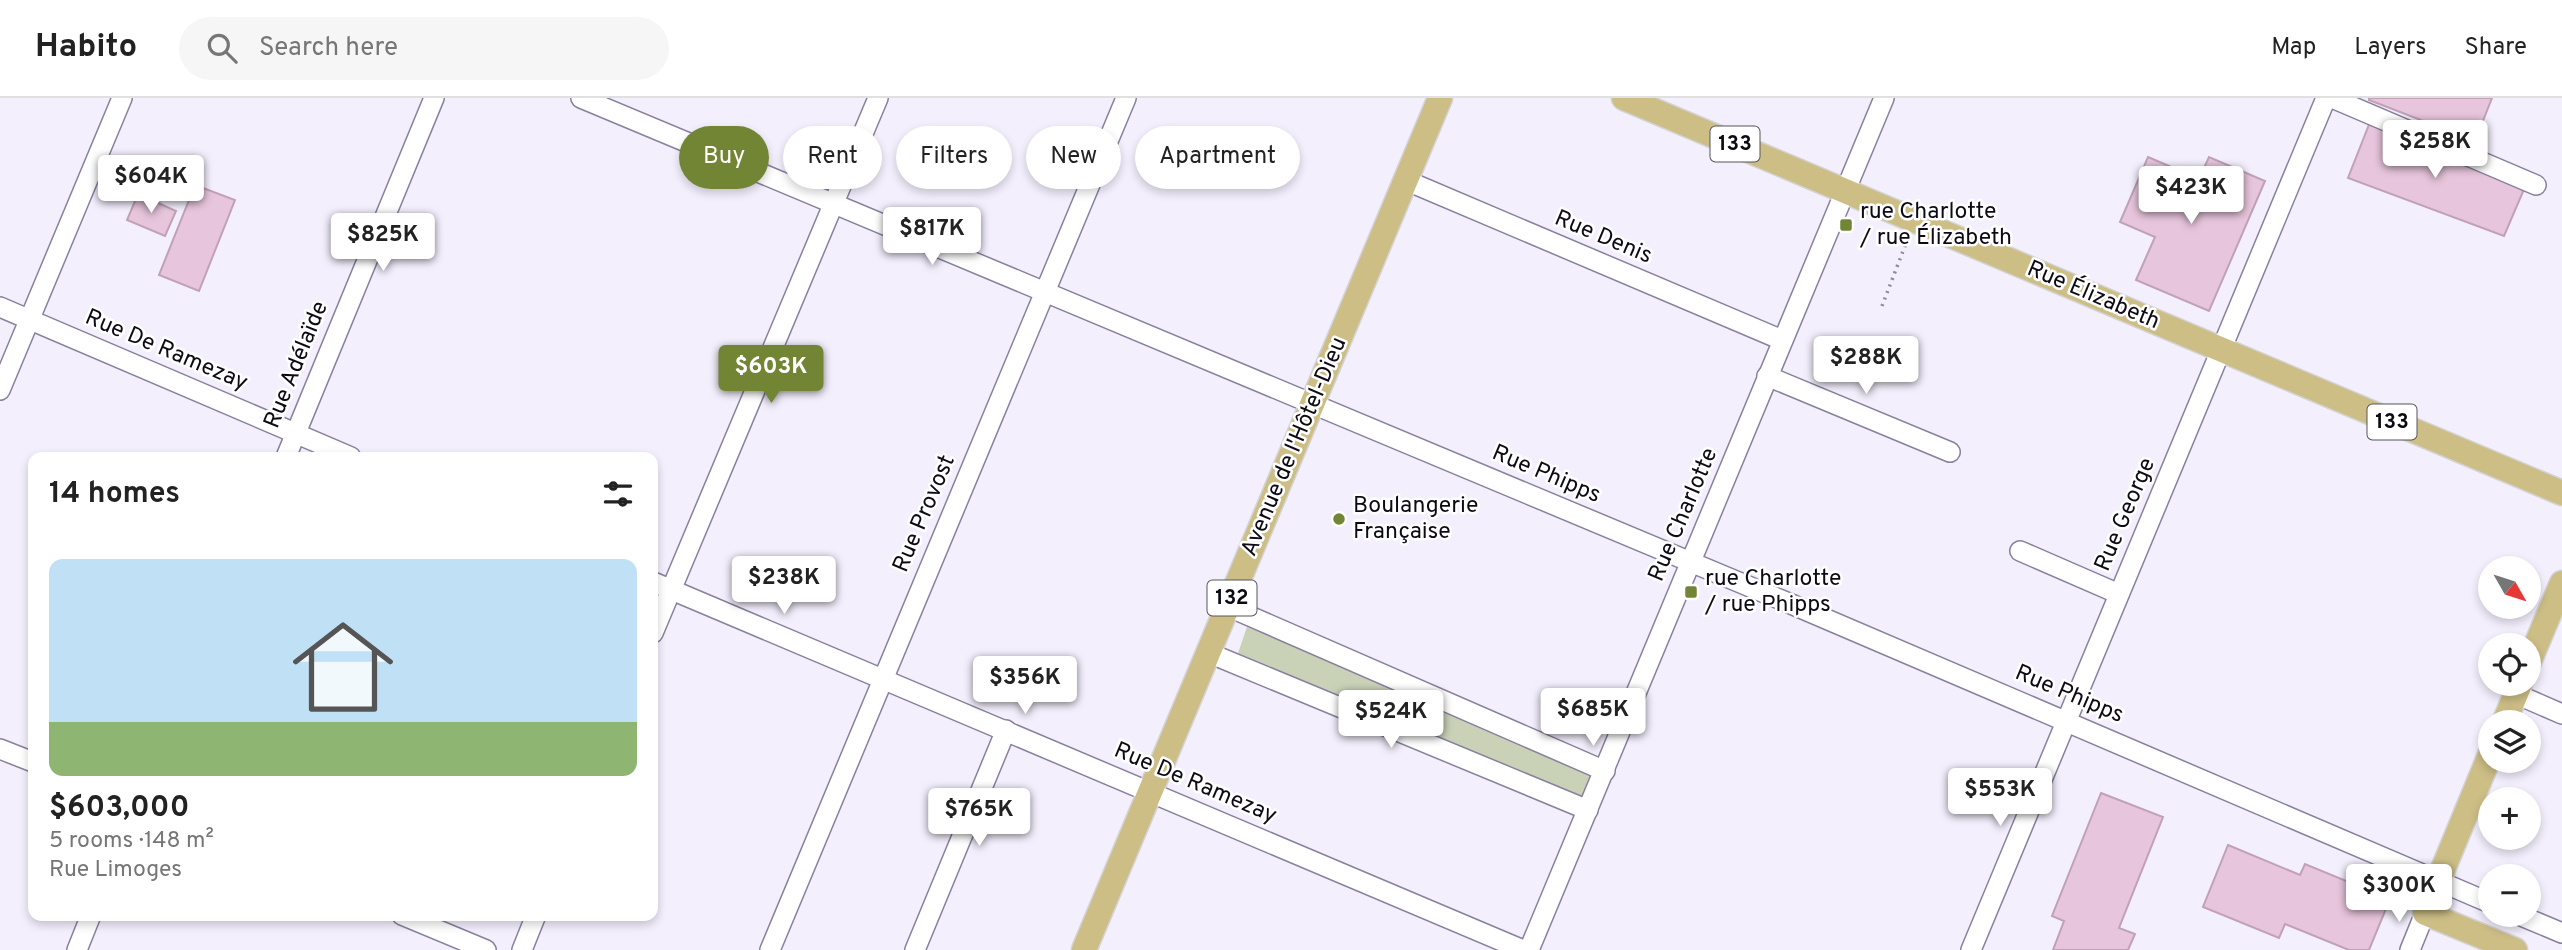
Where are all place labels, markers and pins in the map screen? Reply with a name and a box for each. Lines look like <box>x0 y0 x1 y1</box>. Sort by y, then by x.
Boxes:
pin: $258K <box>2386 120 2484 180</box>
pin: $604K <box>102 156 200 215</box>
pin: $423K <box>2142 166 2240 226</box>
place label: rue Charlotte / rue Élizabeth <box>1859 198 2012 253</box>
pin: $817K <box>883 208 981 267</box>
pin: $825K <box>334 214 432 273</box>
marker: rue Charlotte / rue Élizabeth <box>1838 217 1854 233</box>
pin: $288K <box>1817 336 1915 396</box>
pin: $603K <box>722 345 820 405</box>
place label: Boulangerie Française <box>1353 492 1478 547</box>
marker: Boulangerie Française <box>1331 511 1347 527</box>
pin: $238K <box>735 556 833 616</box>
place label: rue Charlotte / rue Phipps <box>1704 565 1841 620</box>
marker: rue Charlotte / rue Phipps <box>1683 584 1699 600</box>
pin: $356K <box>976 656 1074 716</box>
pin: $685K <box>1544 688 1642 748</box>
pin: $524K <box>1342 690 1440 750</box>
pin: $553K <box>1951 768 2049 828</box>
pin: $765K <box>930 788 1028 848</box>
pin: $300K <box>2350 864 2448 924</box>

